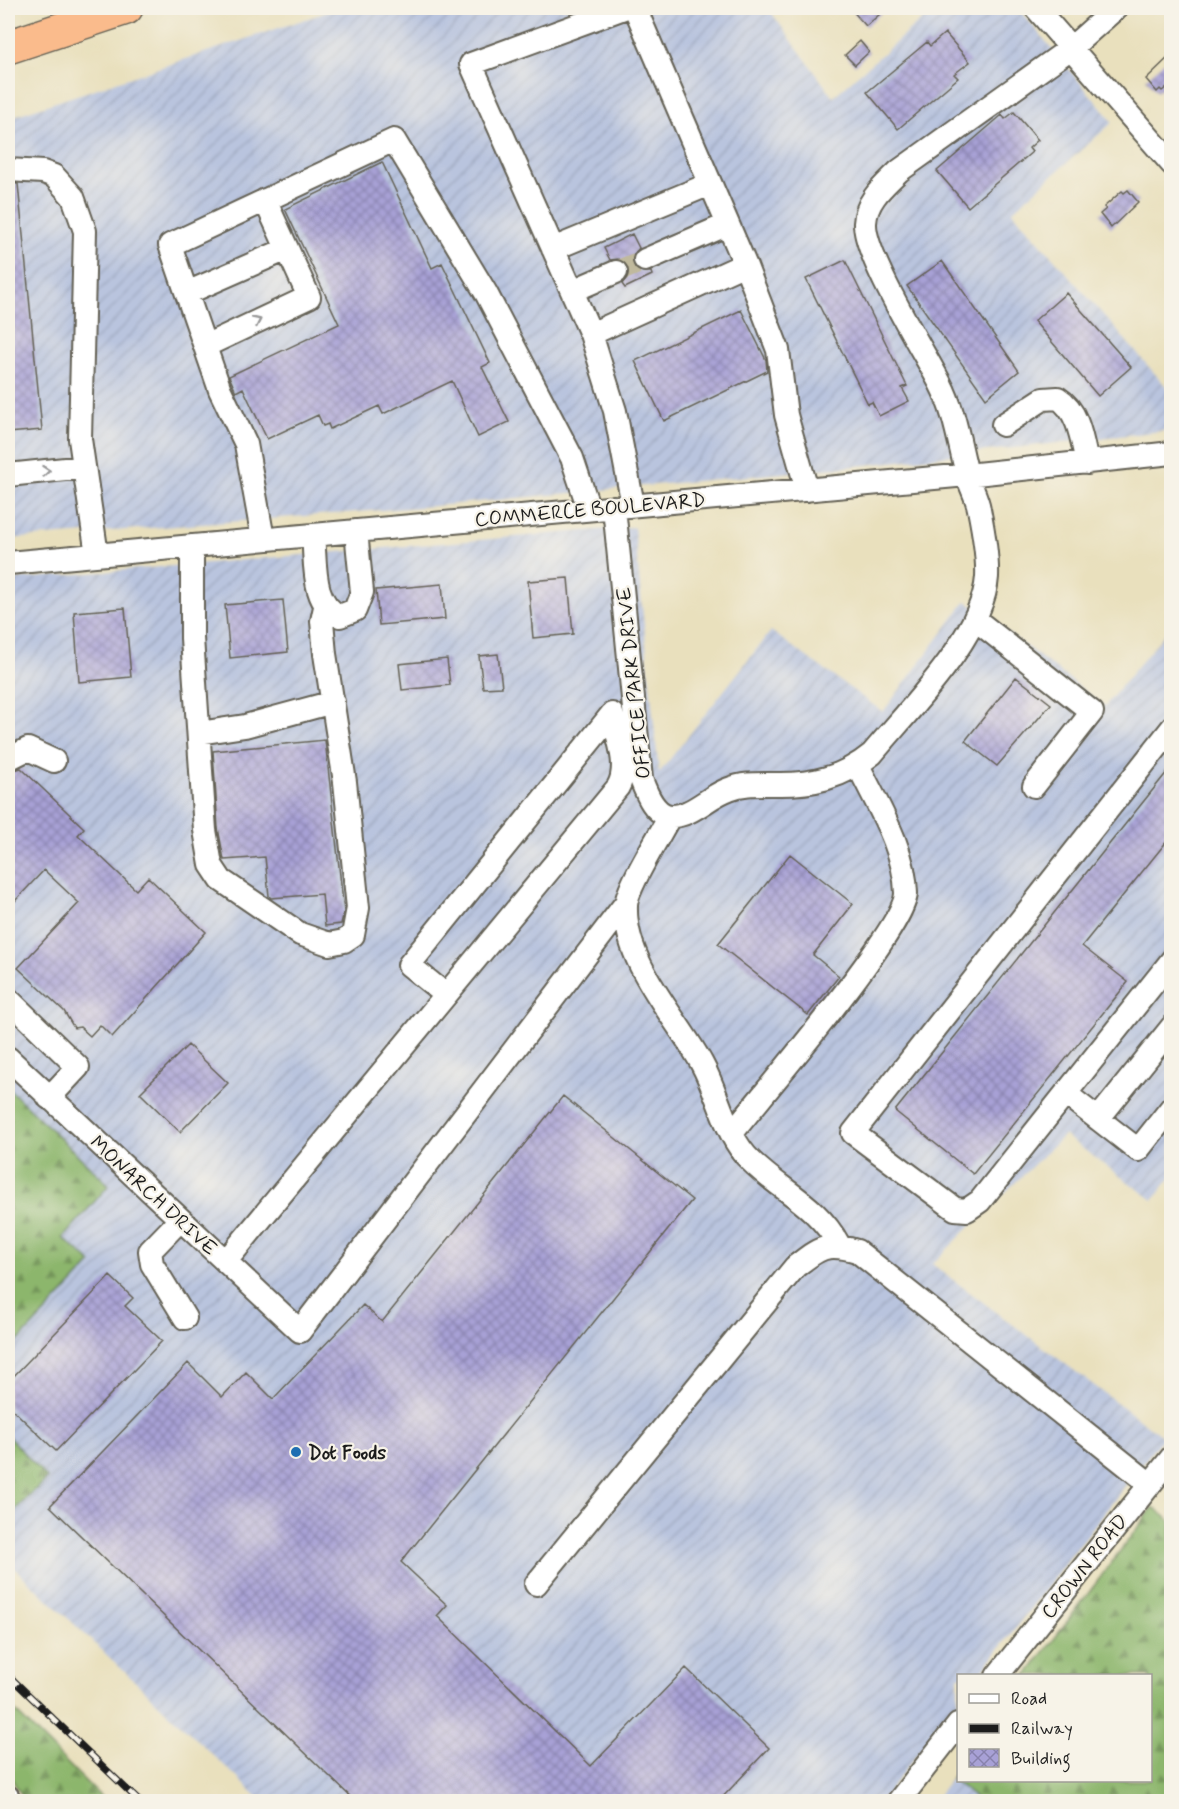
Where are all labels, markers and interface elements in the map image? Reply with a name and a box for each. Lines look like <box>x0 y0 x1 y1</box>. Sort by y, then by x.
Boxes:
one-way arrow <box>250 317 261 329</box>
one-way arrow <box>41 465 50 478</box>
street label: COMMERCE BOULEVARD <box>473 487 707 534</box>
street label: OFFICE PARK DRIVE <box>611 585 658 780</box>
street label: MONARCH DRIVE <box>83 1130 223 1262</box>
place label: Dot Foods <box>308 1440 386 1467</box>
marker: Dot Foods <box>289 1445 303 1459</box>
street label: CROWN ROAD <box>1036 1509 1135 1625</box>
legend <box>957 1674 1152 1782</box>
text: Road <box>1011 1687 1047 1711</box>
text: Railway <box>1011 1717 1073 1741</box>
text: Building <box>1011 1747 1071 1773</box>

